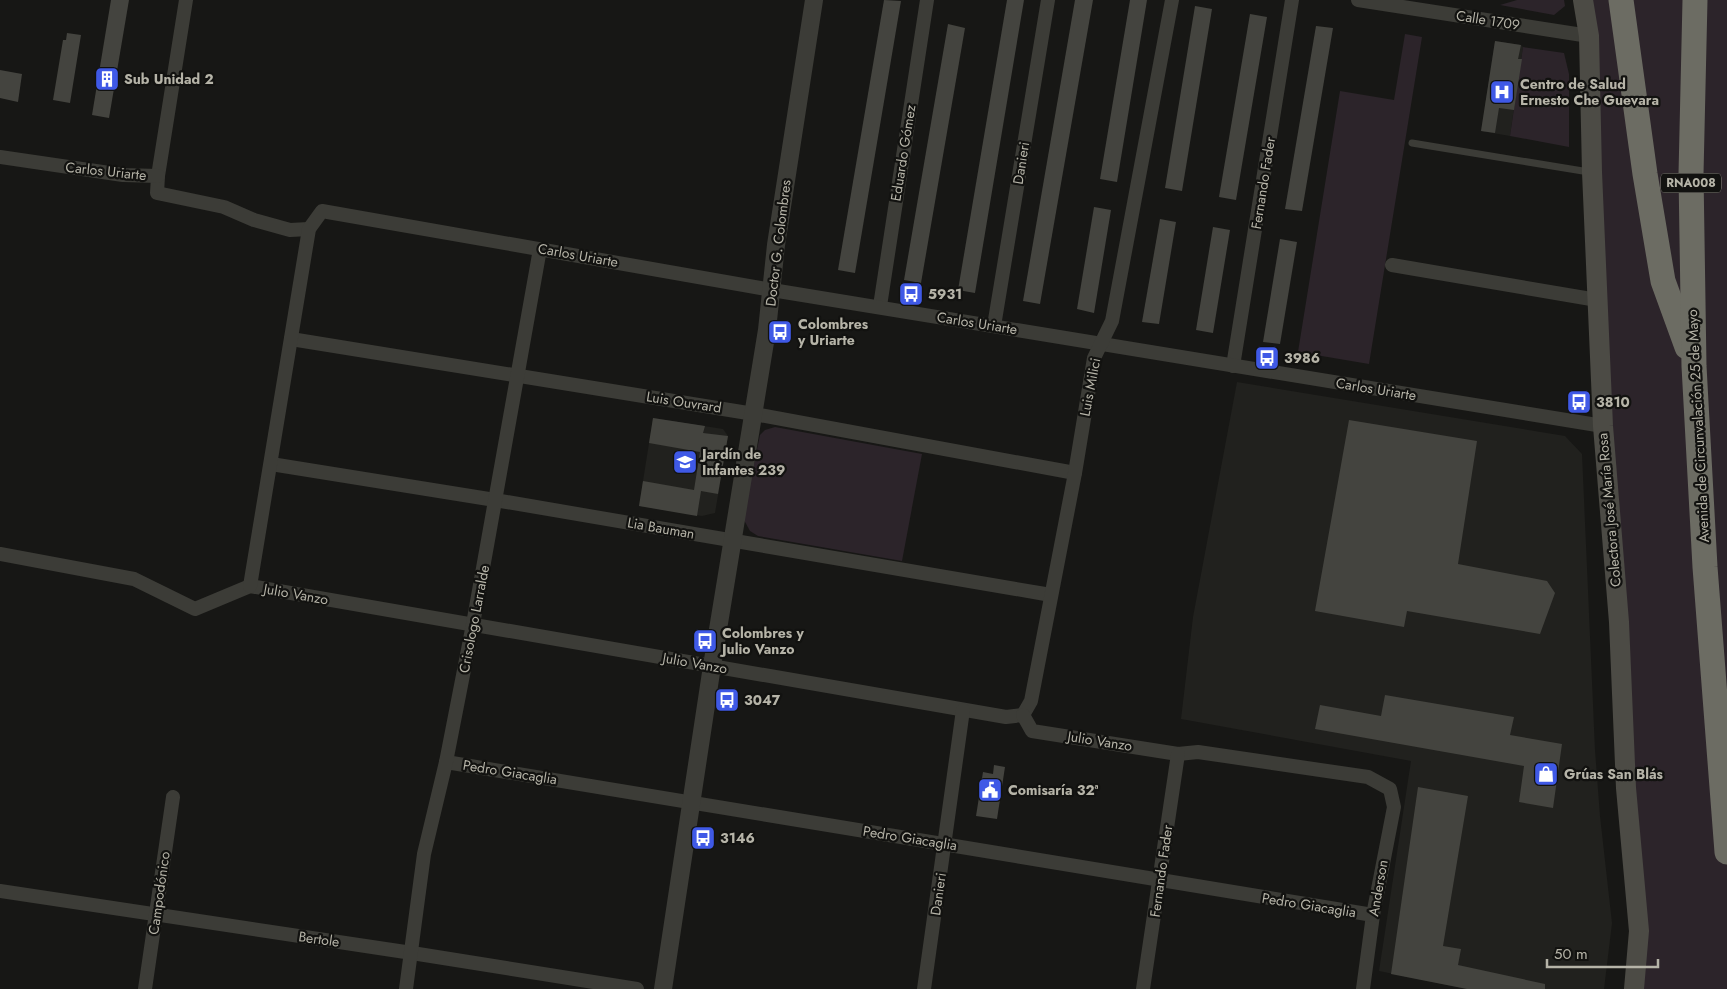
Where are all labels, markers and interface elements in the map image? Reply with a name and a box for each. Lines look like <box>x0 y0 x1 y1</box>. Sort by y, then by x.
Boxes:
street label: Calle 1709 <box>1455 5 1521 35</box>
building icon: Sub Unidad 2 <box>94 66 120 92</box>
place label: Sub Unidad 2 <box>124 69 214 89</box>
place label: Centro de Salud Ernesto Che Guevara <box>1520 74 1659 110</box>
hospital icon: Centro de Salud Ernesto Che Guevara <box>1489 79 1515 105</box>
street label: Eduardo Gómez <box>886 103 921 203</box>
street label: Fernando Fader <box>1246 135 1280 231</box>
street label: Danieri <box>1008 140 1034 186</box>
street label: Carlos Uriarte <box>65 157 147 185</box>
road number: RNA008 <box>1661 174 1721 192</box>
street label: Doctor G. Colombres <box>760 178 796 307</box>
street label: Carlos Uriarte <box>536 238 620 272</box>
bus stop icon: 5931 <box>898 281 924 307</box>
place label: 5931 <box>928 284 962 304</box>
street label: Carlos Uriarte <box>935 307 1019 339</box>
street label: Avenida de Circunvalación 25 de Mayo <box>1682 309 1714 543</box>
place label: Colombres y Uriarte <box>797 314 869 350</box>
bus stop icon: Colombres y Uriarte <box>767 319 793 345</box>
bus stop icon: 3986 <box>1254 345 1280 371</box>
place label: 3986 <box>1284 348 1320 368</box>
street label: Luis Milici <box>1075 356 1105 418</box>
street label: Carlos Uriarte <box>1334 373 1418 405</box>
street label: Luis Ouvrard <box>645 386 723 418</box>
bus stop icon: 3810 <box>1566 389 1592 415</box>
place label: 3810 <box>1596 392 1630 412</box>
street label: Colectora José María Rosa <box>1592 432 1626 588</box>
place label: Jardín de Infantes 239 <box>699 444 785 480</box>
school or university icon: Jardín de Infantes 239 <box>672 449 698 475</box>
street label: Lia Bauman <box>626 512 696 544</box>
street label: Crisologo Larralde <box>454 563 494 675</box>
street label: Julio Vanzo <box>260 578 330 610</box>
place label: Colombres y Julio Vanzo <box>719 623 804 659</box>
bus stop icon: Colombres y Julio Vanzo <box>692 628 718 654</box>
street label: Julio Vanzo <box>659 647 729 679</box>
bus stop icon: 3047 <box>714 687 740 713</box>
place label: 3047 <box>744 690 781 710</box>
street label: Julio Vanzo <box>1064 726 1134 756</box>
street label: Pedro Giacaglia <box>461 755 559 789</box>
shop icon: Grúas San Blás <box>1533 761 1559 787</box>
place label: Grúas San Blás <box>1564 764 1664 784</box>
public building icon: Comisaría 32ª <box>977 777 1003 803</box>
place label: Comisaría 32ª <box>1008 780 1099 800</box>
street label: Pedro Giacaglia <box>861 821 959 855</box>
street label: Fernando Fader <box>1145 823 1177 919</box>
bus stop icon: 3146 <box>690 825 716 851</box>
place label: 3146 <box>720 828 755 848</box>
street label: Campodónico <box>143 850 175 936</box>
street label: Anderson <box>1363 858 1393 918</box>
street label: Danieri <box>925 871 951 917</box>
street label: Pedro Giacaglia <box>1260 888 1358 922</box>
street label: Bertole <box>297 926 341 952</box>
scale bar <box>1547 936 1658 968</box>
text: 50 m <box>1554 943 1588 965</box>

